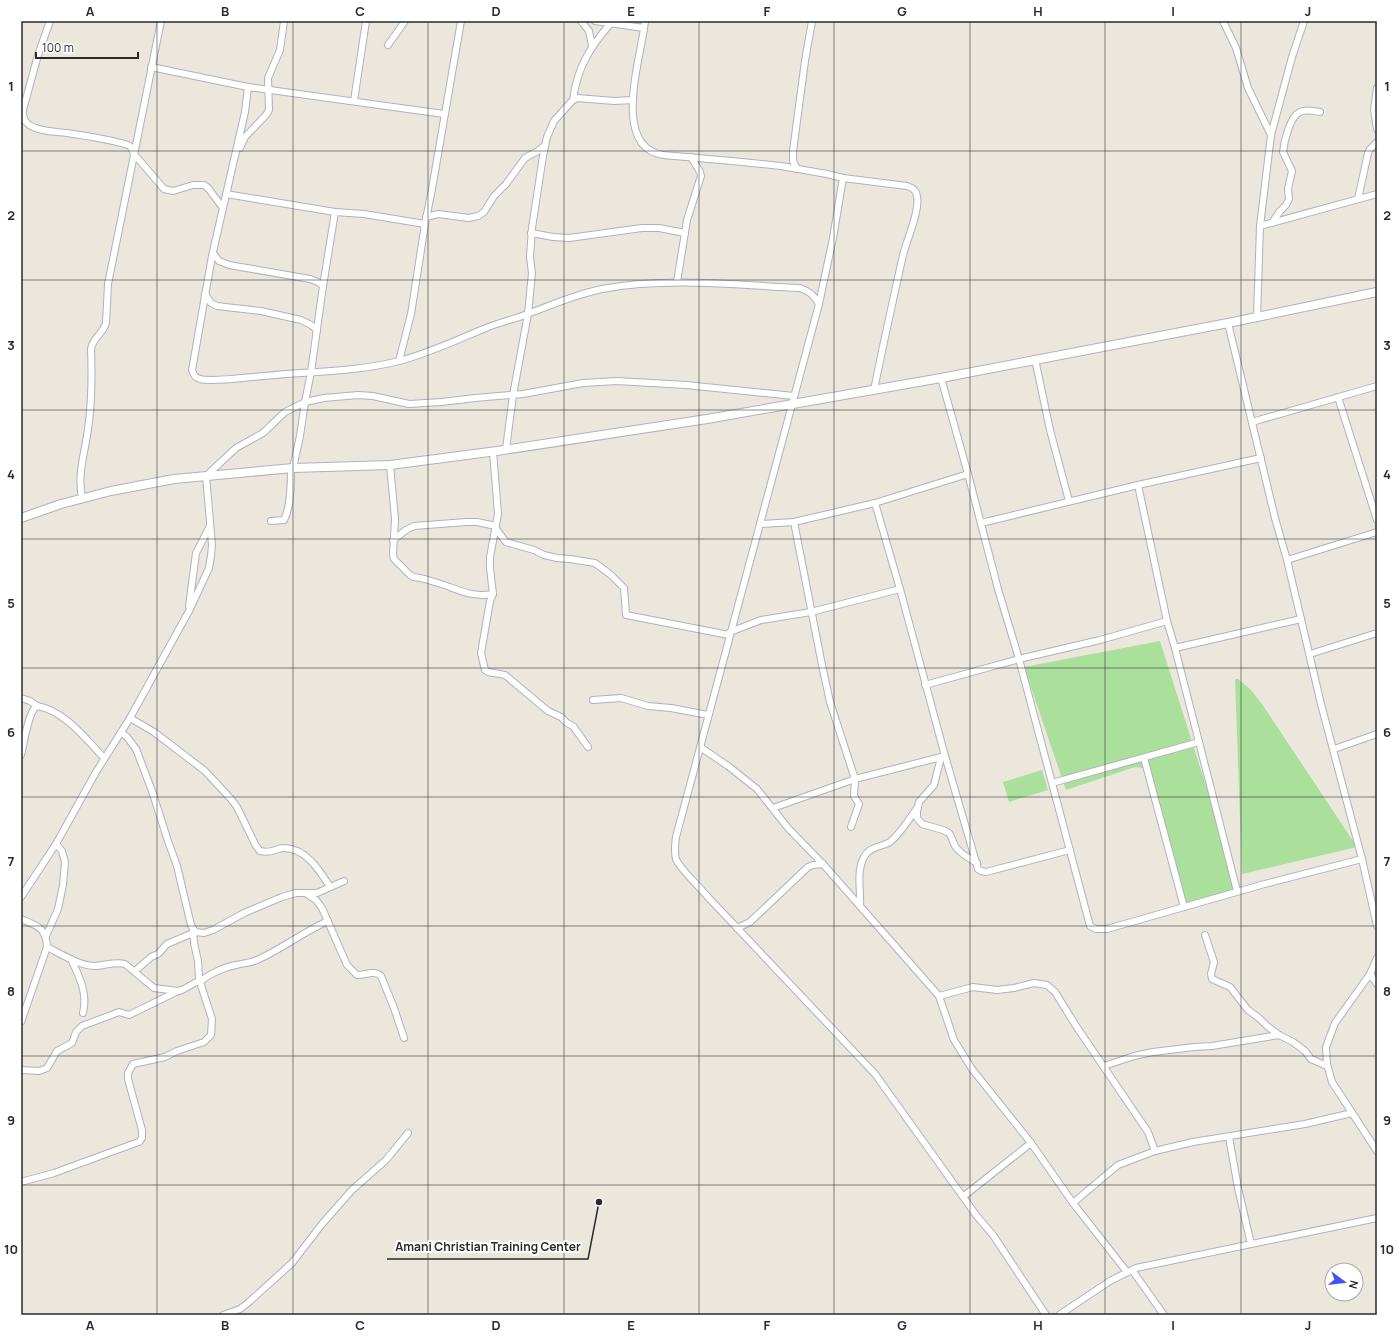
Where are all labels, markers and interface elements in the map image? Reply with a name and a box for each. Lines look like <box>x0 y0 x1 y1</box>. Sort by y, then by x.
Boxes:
text: A <box>86 2 95 20</box>
text: B <box>221 2 229 20</box>
text: C <box>355 2 365 20</box>
text: D <box>491 2 501 20</box>
text: E <box>627 2 635 20</box>
text: F <box>764 2 771 20</box>
text: G <box>897 2 907 20</box>
text: H <box>1033 2 1043 20</box>
text: I <box>1171 2 1175 20</box>
text: J <box>1305 2 1311 20</box>
scale bar <box>36 34 138 60</box>
text: 100 m <box>42 39 74 56</box>
text: 1 <box>8 77 14 95</box>
text: 1 <box>1384 77 1390 95</box>
text: 2 <box>7 206 15 224</box>
text: 2 <box>1383 206 1391 224</box>
text: 3 <box>7 336 15 354</box>
text: 3 <box>1383 336 1391 354</box>
text: 4 <box>7 465 15 483</box>
text: 4 <box>1383 465 1391 483</box>
text: 5 <box>7 594 15 612</box>
text: 5 <box>1383 594 1391 612</box>
text: 6 <box>7 723 15 741</box>
text: 6 <box>1383 723 1391 741</box>
text: 7 <box>8 852 15 870</box>
text: 7 <box>1384 852 1391 870</box>
text: 8 <box>7 982 15 1000</box>
text: 8 <box>1383 982 1391 1000</box>
text: 9 <box>7 1111 15 1129</box>
text: 9 <box>1383 1111 1391 1129</box>
callout: Amani Christian Training Center <box>387 1235 588 1259</box>
text: Amani Christian Training Center <box>395 1238 581 1255</box>
text: 10 <box>4 1240 18 1258</box>
text: 10 <box>1380 1240 1394 1258</box>
north arrow <box>1324 1262 1364 1302</box>
text: N <box>1346 1279 1362 1291</box>
text: A <box>86 1316 95 1334</box>
text: B <box>221 1316 229 1334</box>
text: C <box>355 1316 365 1334</box>
text: D <box>491 1316 501 1334</box>
text: E <box>627 1316 635 1334</box>
text: F <box>764 1316 771 1334</box>
text: G <box>897 1316 907 1334</box>
text: H <box>1033 1316 1043 1334</box>
text: I <box>1171 1316 1175 1334</box>
text: J <box>1305 1316 1311 1334</box>

